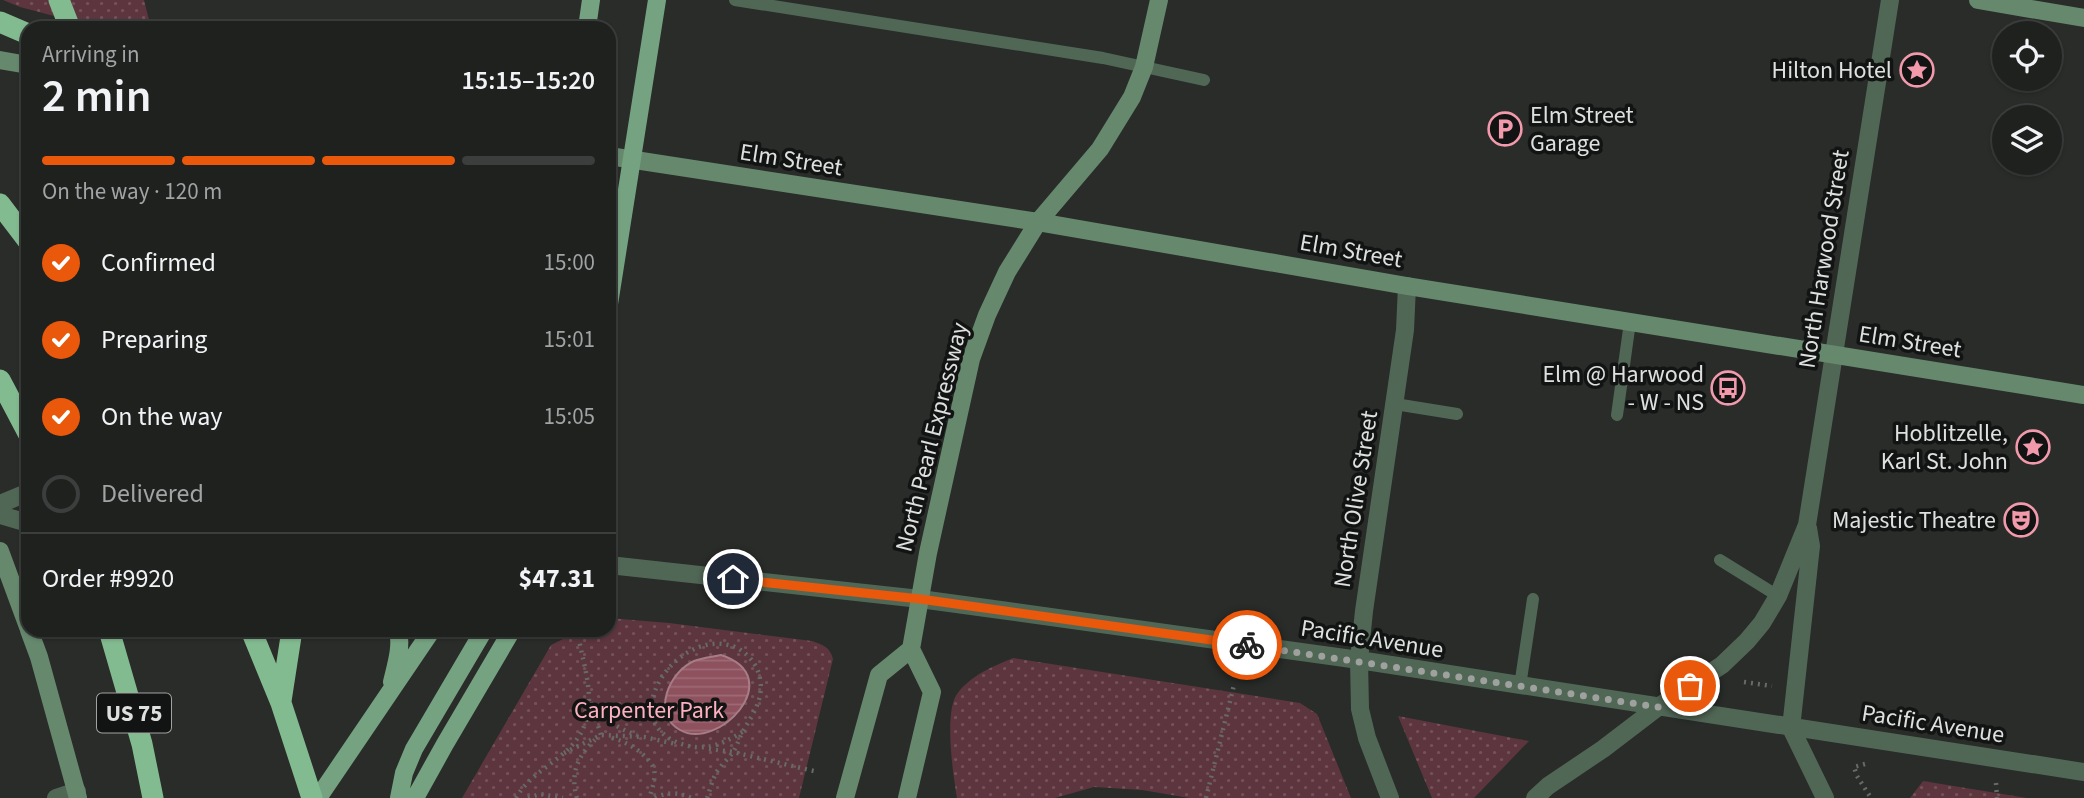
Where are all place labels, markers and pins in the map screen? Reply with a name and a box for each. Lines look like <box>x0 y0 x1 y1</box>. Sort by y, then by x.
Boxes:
place icon: Hilton Hotel <box>1898 51 1936 89</box>
place label: Hilton Hotel <box>1772 53 1892 88</box>
place label: Elm Street Garage <box>1530 98 1634 161</box>
parking icon: Elm Street Garage <box>1486 110 1524 148</box>
place label: Elm @ Harwood - W - NS <box>1542 357 1704 420</box>
bus stop icon: Elm @ Harwood - W - NS <box>1709 369 1747 407</box>
place label: Hoblitzelle, Karl St. John <box>1881 416 2008 479</box>
place icon: Hoblitzelle, Karl St. John <box>2014 428 2052 466</box>
theatre icon: Majestic Theatre <box>2002 501 2040 539</box>
place label: Majestic Theatre <box>1832 503 1996 538</box>
pin <box>703 549 763 609</box>
pin <box>1660 656 1720 716</box>

